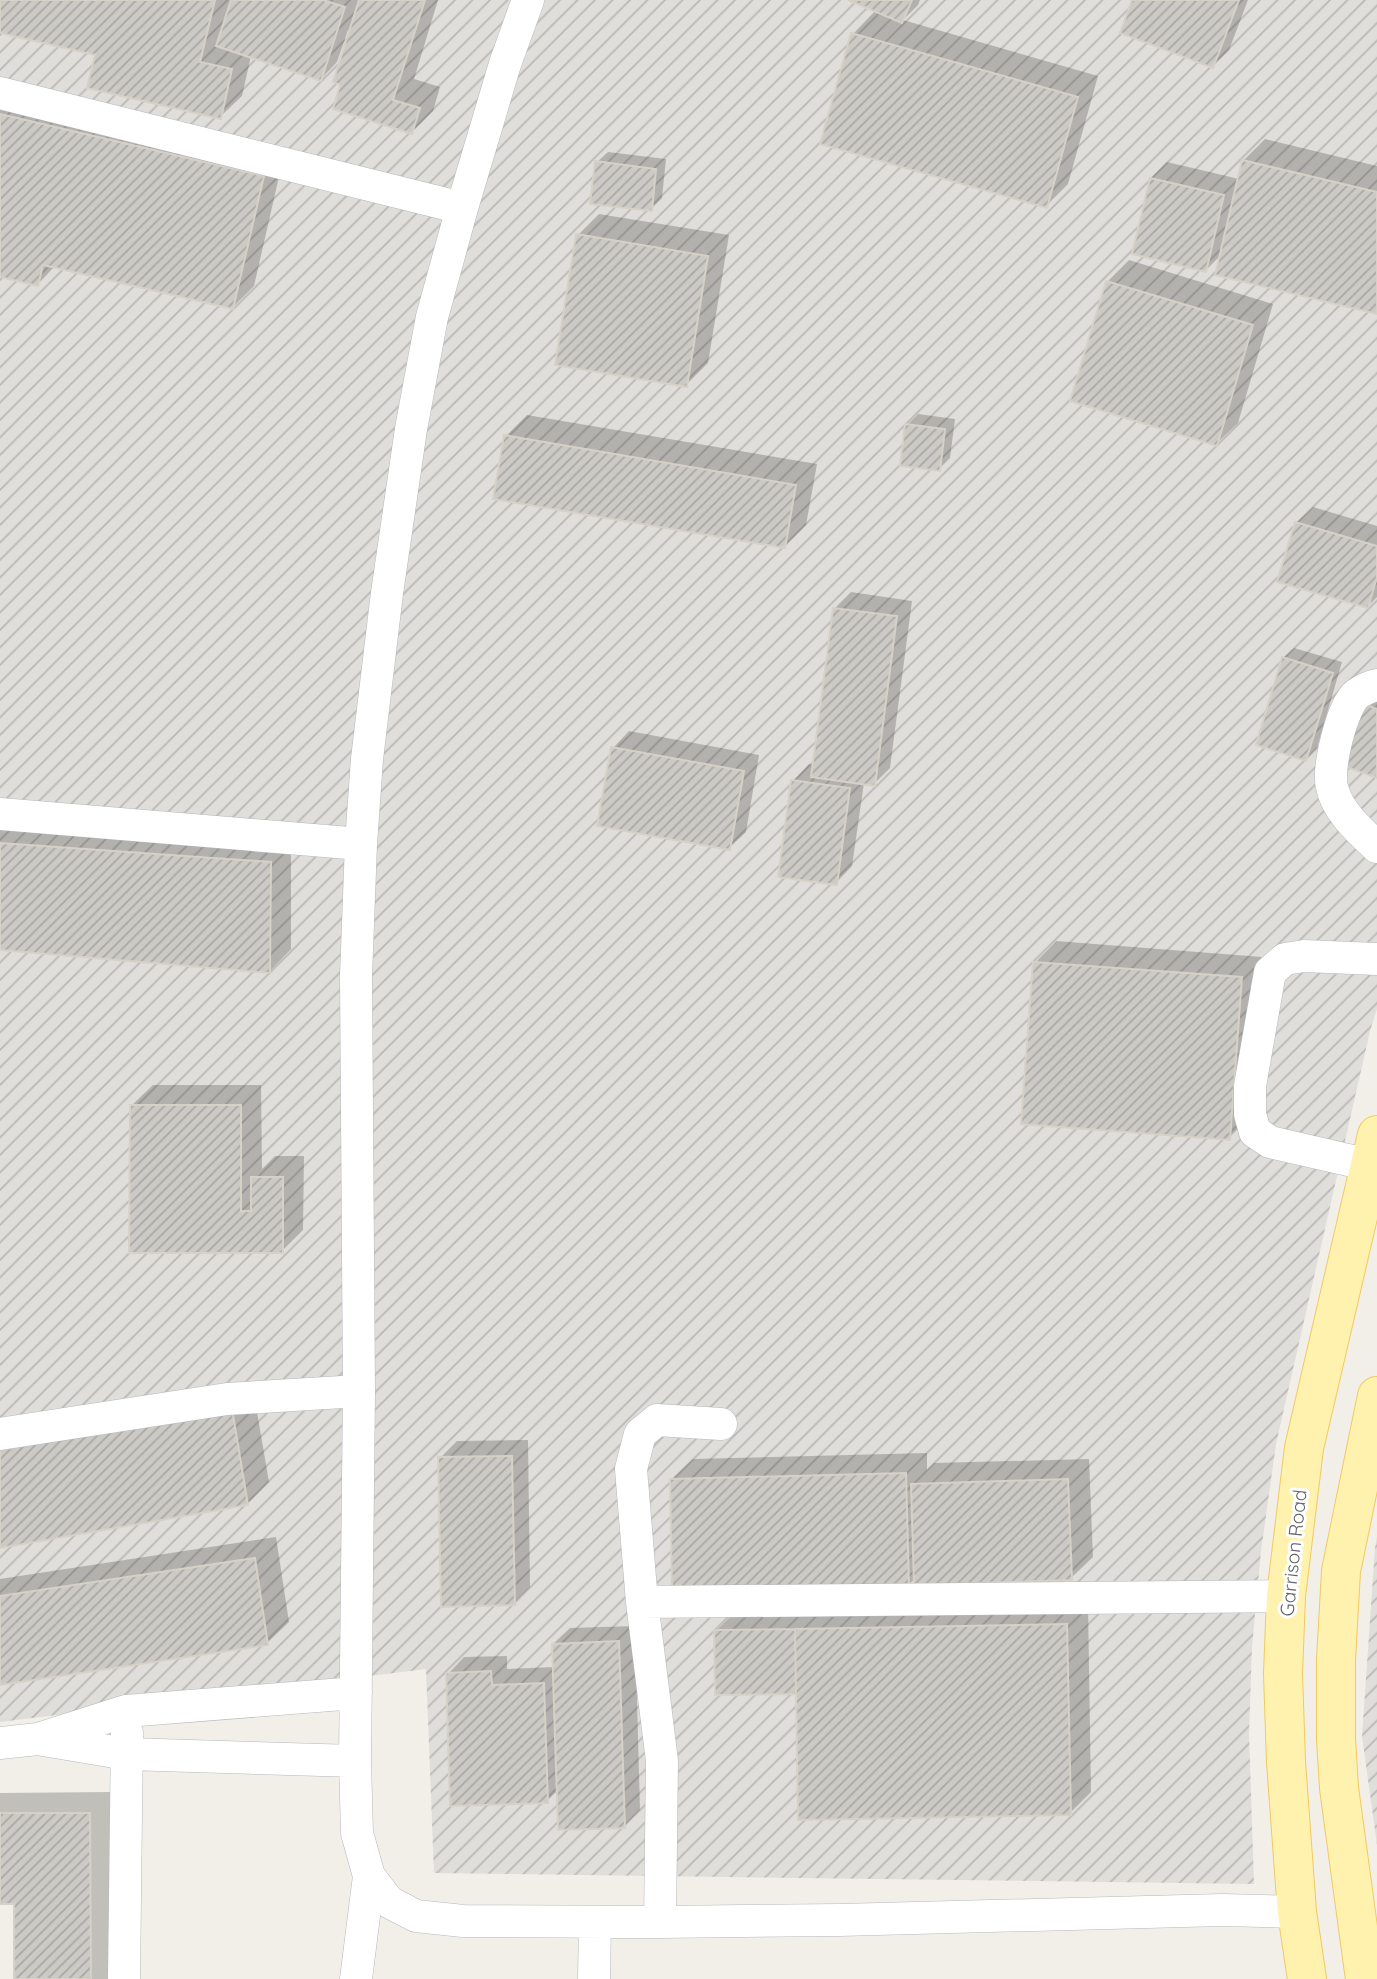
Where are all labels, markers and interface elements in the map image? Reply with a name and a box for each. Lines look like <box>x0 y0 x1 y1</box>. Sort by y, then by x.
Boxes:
street label: Garrison Road <box>1274 1488 1312 1618</box>

